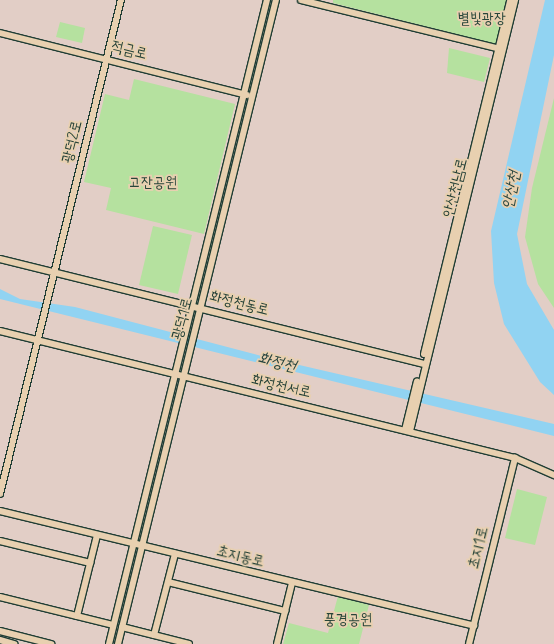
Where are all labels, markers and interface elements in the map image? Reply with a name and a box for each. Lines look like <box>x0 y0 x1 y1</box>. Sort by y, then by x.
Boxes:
park label: 별빛광장 <box>458 11 506 29</box>
street label: 적금로 <box>109 38 149 64</box>
street label: 광덕2로 <box>59 119 87 165</box>
street label: 안산천남로 <box>440 157 472 219</box>
water label: 안산천 <box>499 169 525 211</box>
park label: 고잔공원 <box>129 175 177 193</box>
street label: 화정천동로 <box>208 288 270 320</box>
street label: 광덕1로 <box>169 296 197 342</box>
water label: 화정천 <box>256 349 298 377</box>
street label: 화정천서로 <box>250 371 312 403</box>
street label: 초지1로 <box>465 525 493 571</box>
street label: 초지동로 <box>214 542 266 572</box>
park label: 풍경공원 <box>324 612 372 630</box>

